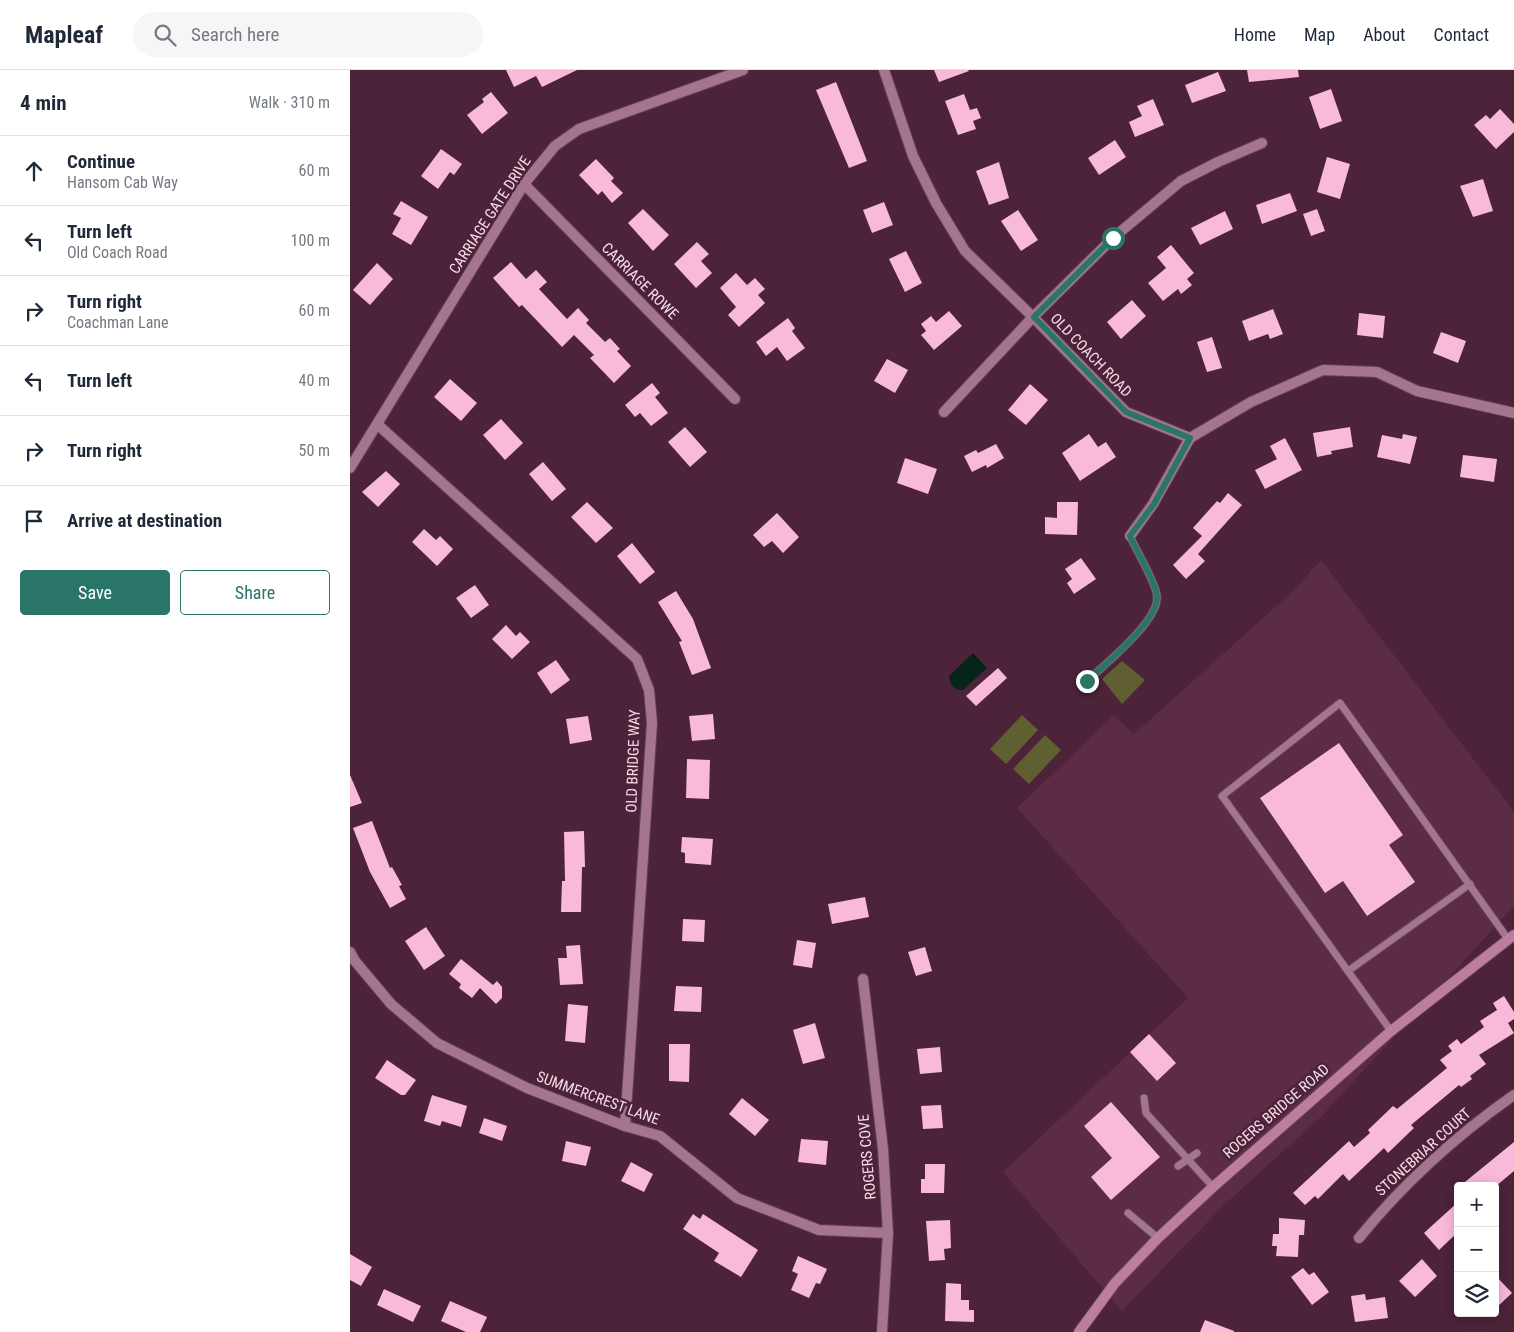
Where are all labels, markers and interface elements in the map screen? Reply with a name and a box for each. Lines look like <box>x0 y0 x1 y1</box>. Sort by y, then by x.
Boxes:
search box <box>133 12 483 57</box>
text: Mapleaf <box>25 21 103 49</box>
icon: search <box>151 21 179 49</box>
text: Search here <box>191 23 279 46</box>
text: Home <box>1234 24 1276 45</box>
text: Map <box>1304 24 1335 45</box>
text: About <box>1363 24 1405 45</box>
text: Contact <box>1433 24 1489 45</box>
text: 4 min <box>20 91 67 115</box>
text: Walk · 310 m <box>249 93 330 112</box>
text: Continue <box>67 150 135 173</box>
street label: CARRIAGE GATE DRIVE <box>445 153 535 277</box>
icon: ahead <box>20 157 48 185</box>
text: 60 m <box>298 161 330 180</box>
text: Hansom Cab Way <box>67 173 178 192</box>
text: Turn left <box>67 220 132 243</box>
icon: left <box>20 227 48 255</box>
route start <box>1102 227 1125 250</box>
text: 100 m <box>291 231 330 250</box>
street label: CARRIAGE ROWE <box>598 239 682 323</box>
text: Old Coach Road <box>67 243 168 262</box>
text: Turn right <box>67 290 142 313</box>
icon: right <box>20 297 48 325</box>
text: 60 m <box>298 301 330 320</box>
street label: OLD COACH ROAD <box>1047 309 1135 401</box>
text: Coachman Lane <box>67 313 169 332</box>
icon: left <box>20 367 48 395</box>
text: Turn left <box>67 369 132 392</box>
text: 40 m <box>298 371 330 390</box>
icon: right <box>20 437 48 465</box>
text: Turn right <box>67 439 142 462</box>
text: 50 m <box>298 441 330 460</box>
icon: arrive <box>20 507 48 535</box>
text: Arrive at destination <box>67 509 222 532</box>
button: Save <box>20 570 170 615</box>
button: Share <box>180 570 330 615</box>
route end <box>1076 670 1099 693</box>
street label: OLD BRIDGE WAY <box>622 709 644 813</box>
street label: ROGERS BRIDGE ROAD <box>1219 1060 1333 1162</box>
street label: SUMMERCREST LANE <box>534 1067 662 1129</box>
street label: STONEBRIAR COURT <box>1372 1104 1475 1200</box>
street label: ROGERS COVE <box>854 1114 880 1200</box>
map controls <box>1454 1182 1499 1317</box>
button: + <box>1454 1182 1499 1227</box>
button: − <box>1454 1227 1499 1272</box>
button: layers <box>1454 1272 1499 1317</box>

